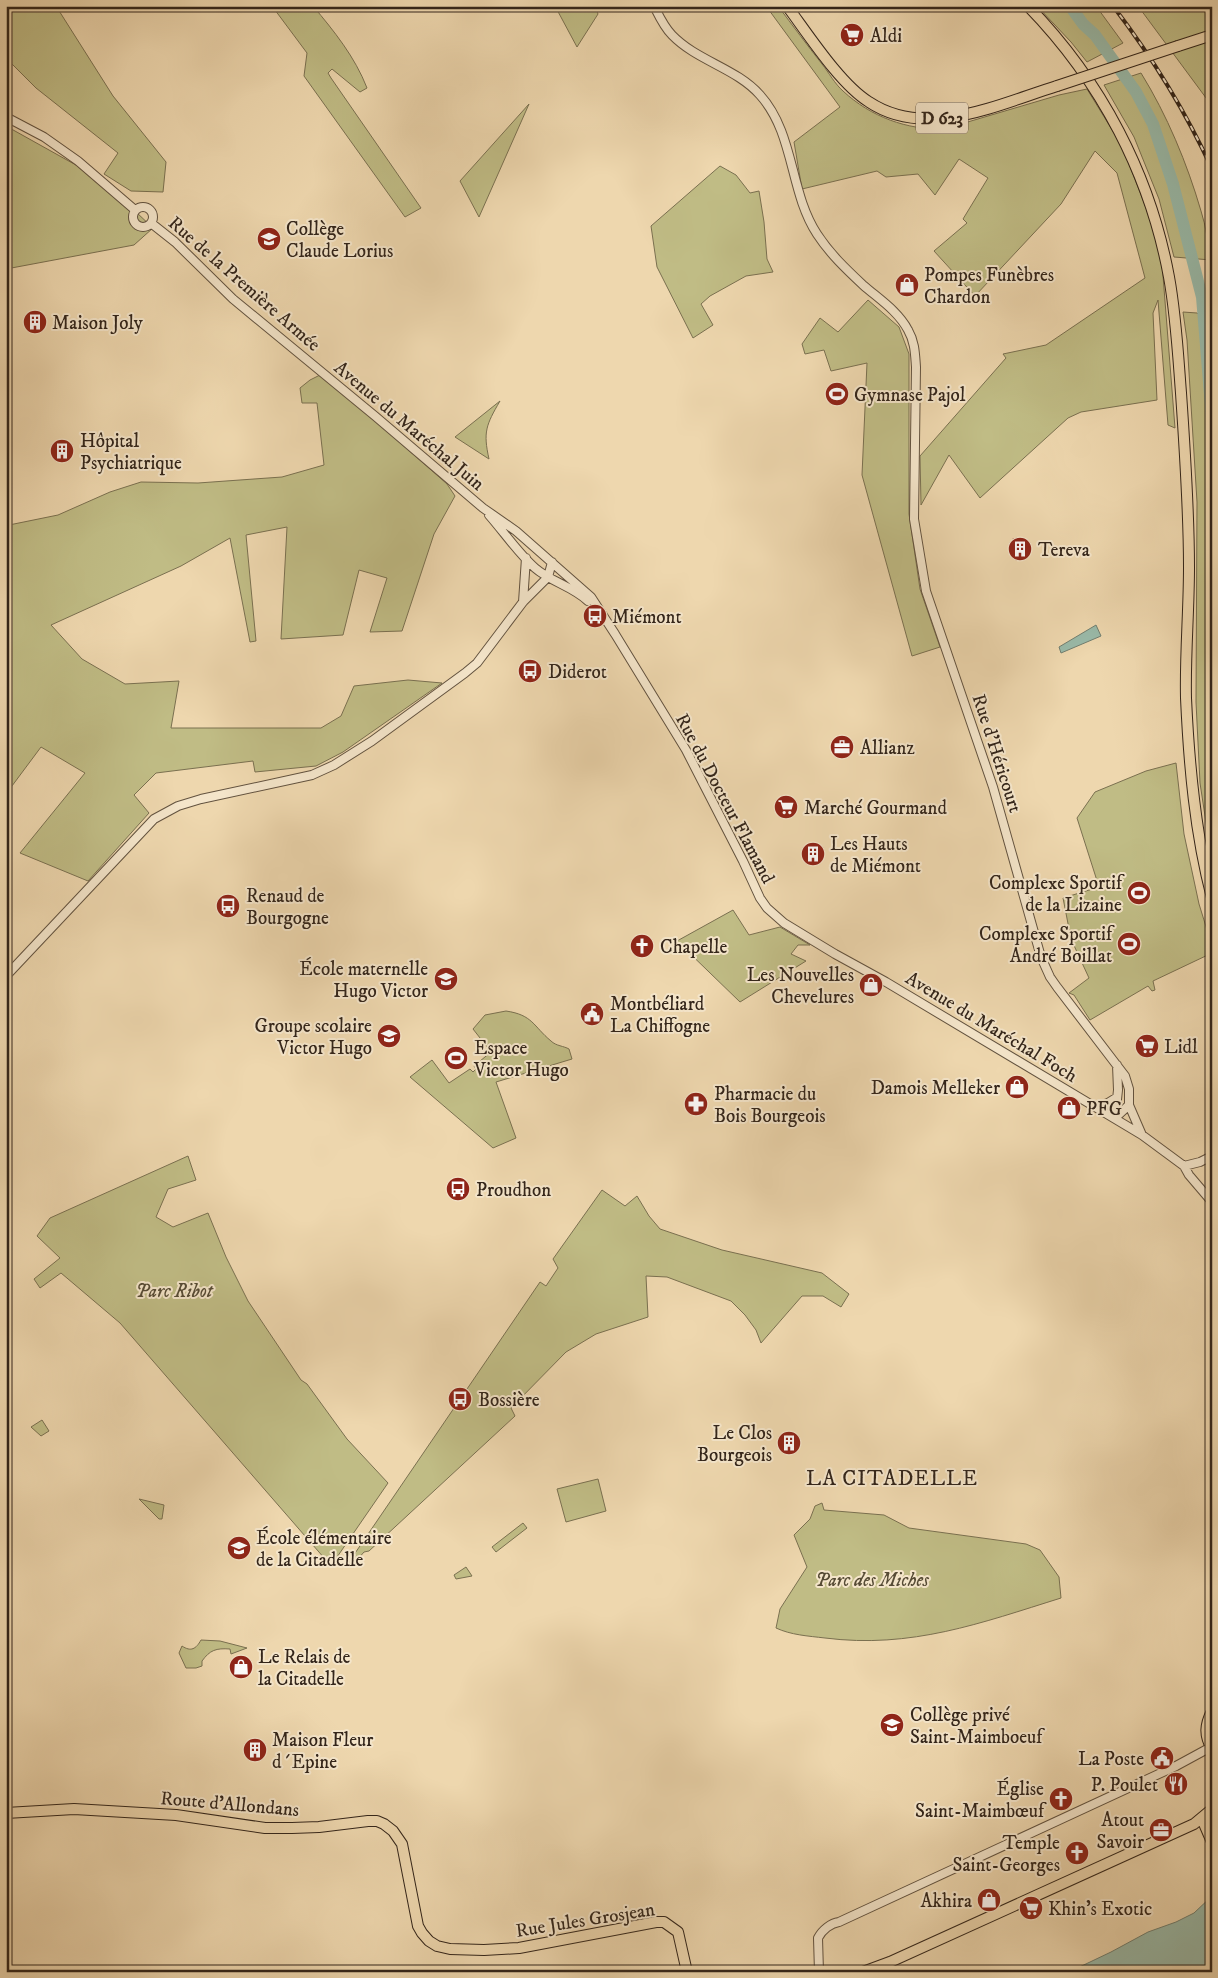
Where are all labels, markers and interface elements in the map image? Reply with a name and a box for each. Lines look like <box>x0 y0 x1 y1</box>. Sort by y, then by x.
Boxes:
supermarket icon: Aldi <box>839 22 865 48</box>
place label: Aldi <box>870 25 902 48</box>
road number: D 623 <box>916 102 968 134</box>
street label: Rue de la Première Armée <box>163 212 325 357</box>
place label: Collège Claude Lorius <box>286 218 393 263</box>
school or university icon: Collège Claude Lorius <box>256 226 282 252</box>
place label: Pompes Funèbres Chardon <box>924 264 1054 309</box>
shop icon: Pompes Funèbres Chardon <box>894 272 920 298</box>
building icon: Maison Joly <box>22 309 48 335</box>
place label: Maison Joly <box>52 312 144 335</box>
street label: Avenue du Maréchal Juin <box>329 357 489 496</box>
sports icon: Gymnase Pajol <box>824 381 850 407</box>
place label: Gymnase Pajol <box>854 384 966 407</box>
place label: Hôpital Psychiatrique <box>80 430 182 476</box>
building icon: Hôpital Psychiatrique <box>49 438 75 464</box>
building icon: Tereva <box>1007 536 1033 562</box>
place label: Tereva <box>1038 539 1090 562</box>
bus stop icon: Miémont <box>582 603 608 629</box>
place label: Miémont <box>612 606 682 629</box>
bus stop icon: Diderot <box>517 658 543 684</box>
place label: Diderot <box>548 661 607 684</box>
street label: Rue d'Héricourt <box>967 691 1027 816</box>
street label: Rue du Docteur Flamand <box>670 710 780 888</box>
office icon: Allianz <box>829 734 855 760</box>
place label: Allianz <box>860 737 915 760</box>
supermarket icon: Marché Gourmand <box>773 794 799 820</box>
place label: Marché Gourmand <box>804 797 947 820</box>
place label: Les Hauts de Miémont <box>830 833 921 878</box>
building icon: Les Hauts de Miémont <box>800 841 826 867</box>
place label: Complexe Sportif de la Lizaine <box>989 872 1125 917</box>
sports icon: Complexe Sportif de la Lizaine <box>1126 880 1152 906</box>
place label: Renaud de Bourgogne <box>246 885 329 930</box>
bus stop icon: Renaud de Bourgogne <box>215 893 241 919</box>
place label: Complexe Sportif André Boillat <box>979 923 1115 968</box>
sports icon: Complexe Sportif André Boillat <box>1116 931 1142 957</box>
church icon: Chapelle <box>629 933 655 959</box>
place label: Chapelle <box>660 936 727 959</box>
place label: École maternelle Hugo Victor <box>299 957 428 1003</box>
place label: Les Nouvelles Chevelures <box>747 964 854 1009</box>
school or university icon: École maternelle Hugo Victor <box>433 966 459 992</box>
street label: Avenue du Maréchal Foch <box>901 967 1081 1088</box>
shop icon: Les Nouvelles Chevelures <box>858 972 884 998</box>
place label: Montbéliard La Chiffogne <box>610 993 710 1038</box>
public building icon: Montbéliard La Chiffogne <box>579 1001 605 1027</box>
place label: Groupe scolaire Victor Hugo <box>254 1015 372 1060</box>
school or university icon: Groupe scolaire Victor Hugo <box>376 1023 402 1049</box>
supermarket icon: Lidl <box>1134 1033 1160 1059</box>
place label: Lidl <box>1164 1036 1198 1059</box>
place label: Espace Victor Hugo <box>473 1037 569 1082</box>
sports icon: Espace Victor Hugo <box>443 1045 469 1071</box>
shop icon: Damois Melleker <box>1004 1074 1030 1100</box>
place label: Damois Melleker <box>871 1077 1000 1100</box>
place label: Pharmacie du Bois Bourgeois <box>714 1083 826 1128</box>
pharmacy icon: Pharmacie du Bois Bourgeois <box>683 1091 709 1117</box>
shop icon: PFG <box>1056 1095 1082 1121</box>
place label: PFG <box>1086 1098 1122 1121</box>
bus stop icon: Proudhon <box>445 1176 471 1202</box>
place label: Proudhon <box>476 1179 551 1202</box>
park label: Parc Ribot <box>136 1280 214 1303</box>
bus stop icon: Bossière <box>447 1386 473 1412</box>
place label: Bossière <box>478 1389 540 1412</box>
place label: Le Clos Bourgeois <box>697 1422 772 1467</box>
building icon: Le Clos Bourgeois <box>776 1430 802 1456</box>
district label: LA CITADELLE <box>806 1466 978 1492</box>
place label: École élémentaire de la Citadelle <box>256 1526 392 1572</box>
school or university icon: École élémentaire de la Citadelle <box>226 1535 252 1561</box>
park label: Parc des Miches <box>815 1569 930 1592</box>
place label: Le Relais de la Citadelle <box>258 1646 351 1691</box>
shop icon: Le Relais de la Citadelle <box>228 1654 254 1680</box>
place label: Collège privé Saint-Maimboeuf <box>910 1704 1045 1749</box>
school or university icon: Collège privé Saint-Maimboeuf <box>879 1712 905 1738</box>
place label: Maison Fleur d´Epine <box>272 1729 373 1774</box>
building icon: Maison Fleur d´Epine <box>242 1737 268 1763</box>
public building icon: La Poste <box>1149 1745 1175 1771</box>
place label: La Poste <box>1078 1748 1144 1771</box>
restaurant icon: P. Poulet <box>1163 1771 1189 1797</box>
place label: P. Poulet <box>1091 1774 1158 1797</box>
place label: Église Saint-Maimbœuf <box>915 1777 1047 1823</box>
church icon: Église Saint-Maimbœuf <box>1048 1786 1074 1812</box>
street label: Route d'Allondans <box>160 1787 300 1822</box>
place label: Atout Savoir <box>1097 1809 1144 1854</box>
office icon: Atout Savoir <box>1148 1817 1174 1843</box>
place label: Temple Saint-Georges <box>953 1832 1060 1877</box>
church icon: Temple Saint-Georges <box>1064 1840 1090 1866</box>
shop icon: Akhira <box>976 1887 1002 1913</box>
place label: Akhira <box>920 1890 972 1913</box>
supermarket icon: Khin's Exotic <box>1018 1895 1044 1921</box>
street label: Rue Jules Grosjean <box>514 1898 656 1943</box>
place label: Khin's Exotic <box>1048 1898 1152 1921</box>

